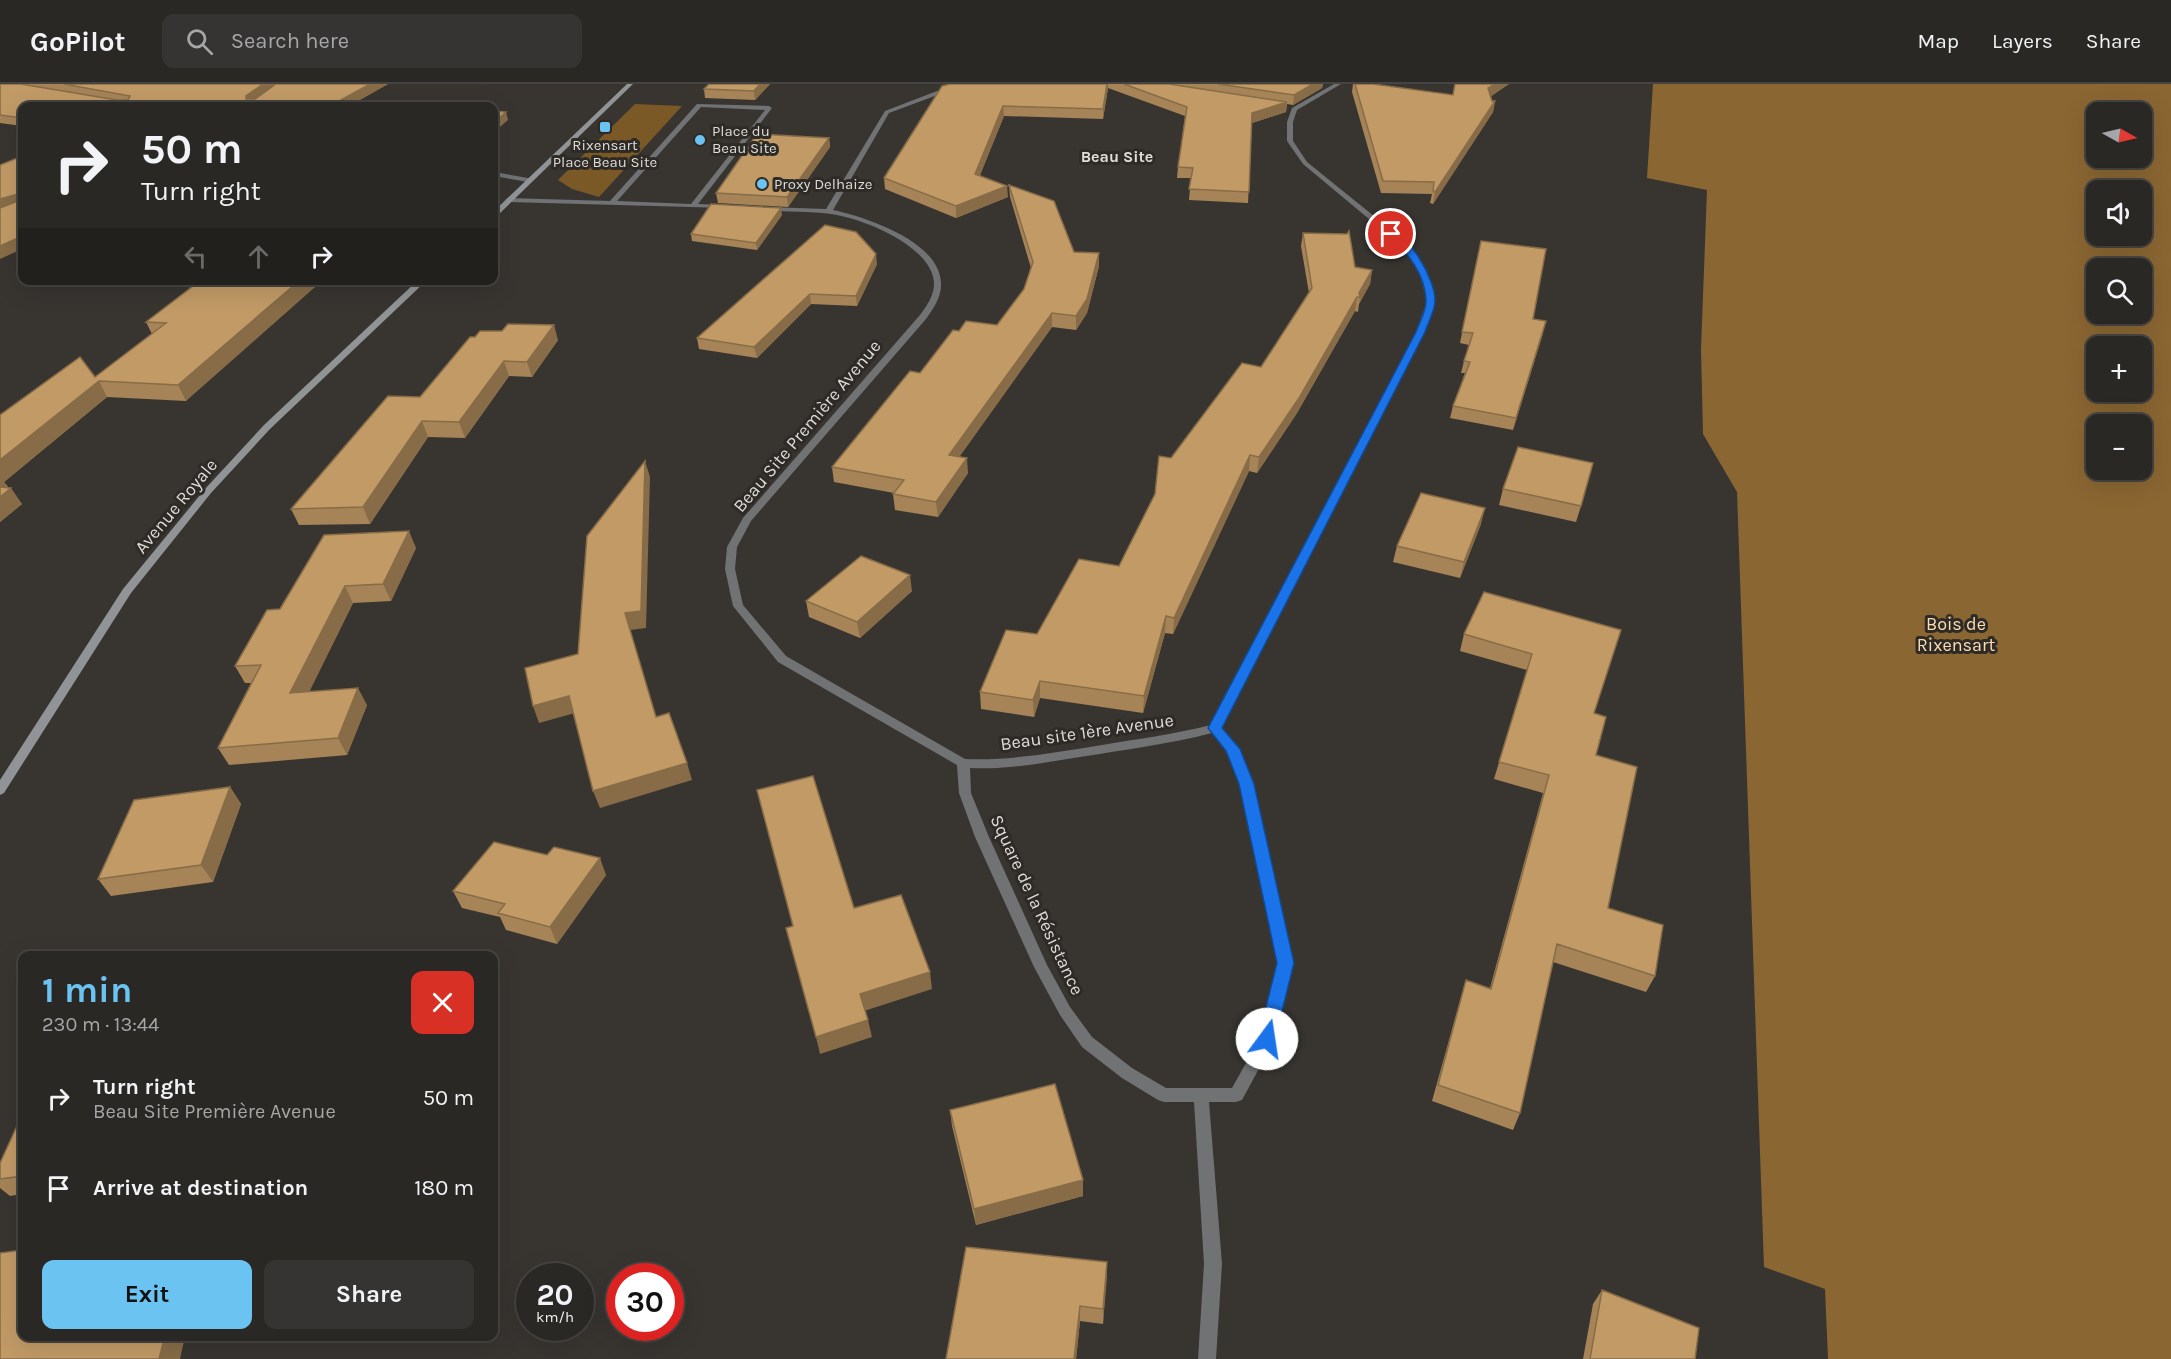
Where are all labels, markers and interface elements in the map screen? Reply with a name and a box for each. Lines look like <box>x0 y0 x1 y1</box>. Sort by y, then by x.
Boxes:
search box <box>162 14 582 68</box>
text: GoPilot <box>30 25 126 58</box>
icon: search <box>183 25 216 58</box>
text: Search here <box>231 28 349 54</box>
text: Map <box>1917 29 1959 53</box>
text: Layers <box>1992 29 2053 53</box>
text: Share <box>2086 29 2141 53</box>
north arrow <box>2086 102 2152 168</box>
map controls <box>2086 102 2152 480</box>
marker: Rixensart Place Beau Site <box>598 120 612 134</box>
place label: Place du Beau Site <box>712 122 777 157</box>
text: 50 m <box>141 124 243 174</box>
icon: right <box>42 126 120 204</box>
marker: Place du Beau Site <box>693 133 707 147</box>
place label: Rixensart Place Beau Site <box>553 136 657 171</box>
district label: Beau Site <box>1081 147 1153 166</box>
text: Turn right <box>141 175 261 207</box>
place label: Proxy Delhaize <box>774 175 873 193</box>
marker: Proxy Delhaize <box>755 177 769 191</box>
button: sound <box>2086 180 2152 246</box>
pin <box>1365 208 1416 259</box>
icon: arrive <box>1374 217 1407 250</box>
icon: left <box>179 240 212 273</box>
icon: ahead <box>242 240 275 273</box>
icon: right <box>305 240 338 273</box>
button: search <box>2086 258 2152 324</box>
street label: Beau Site Première Avenue <box>728 335 886 517</box>
button: + <box>2086 336 2152 402</box>
button: − <box>2086 414 2152 480</box>
street label: Avenue Royale <box>130 454 222 558</box>
park label: Bois de Rixensart <box>1917 613 1995 656</box>
street label: Beau site 1ère Avenue <box>999 709 1175 755</box>
street label: Square de la Résistance <box>986 811 1088 999</box>
text: 1 min <box>42 969 132 1011</box>
button: close <box>411 971 474 1034</box>
position arrow <box>1235 1007 1299 1071</box>
text: 230 m · 13:44 <box>42 1013 159 1036</box>
text: Turn right <box>93 1074 196 1100</box>
icon: right <box>42 1082 75 1115</box>
text: 50 m <box>423 1085 474 1111</box>
text: Beau Site Première Avenue <box>93 1100 336 1123</box>
icon: arrive <box>42 1172 75 1205</box>
text: Arrive at destination <box>93 1175 308 1201</box>
text: 180 m <box>414 1175 474 1201</box>
button: Exit <box>42 1260 252 1329</box>
button: Share <box>264 1260 474 1329</box>
speed limit sign: 30 <box>606 1263 684 1341</box>
text: 20 <box>536 1277 574 1313</box>
text: km/h <box>536 1308 574 1326</box>

